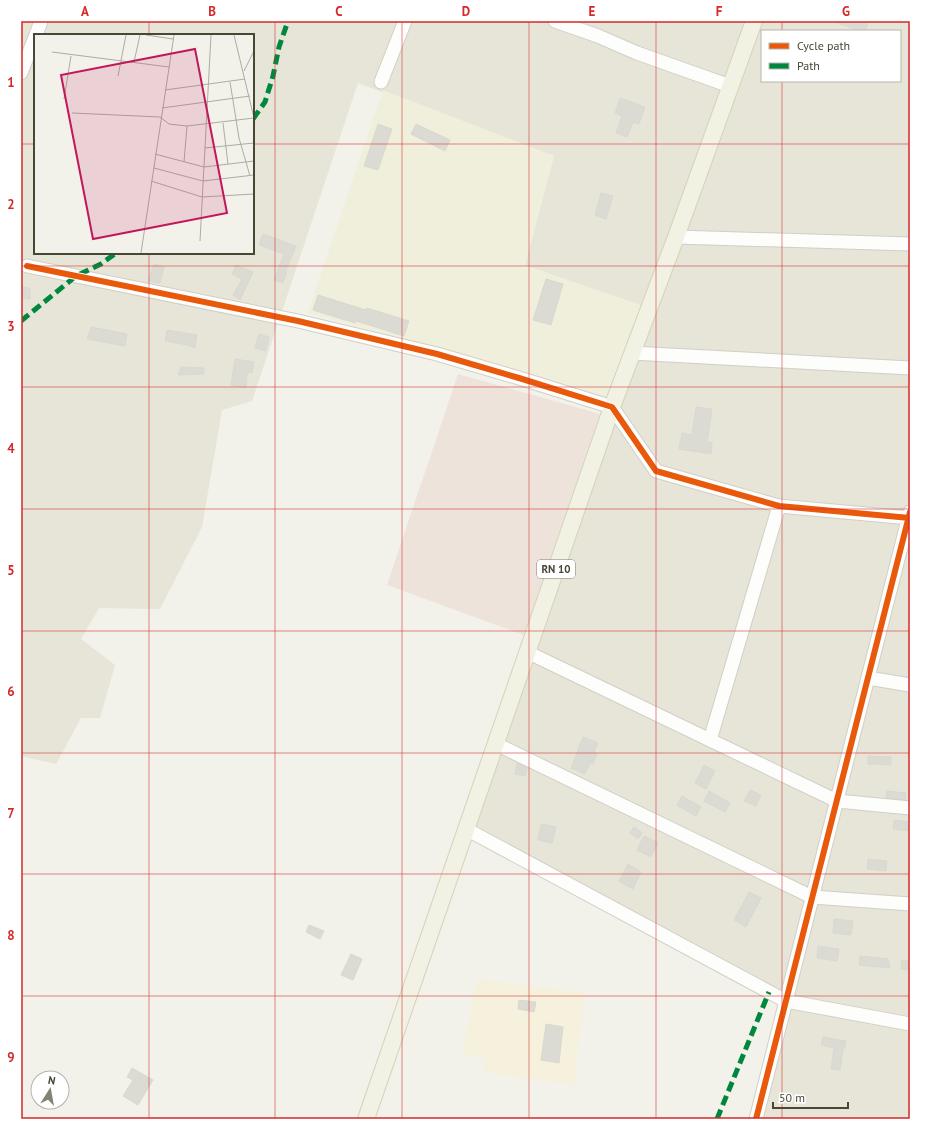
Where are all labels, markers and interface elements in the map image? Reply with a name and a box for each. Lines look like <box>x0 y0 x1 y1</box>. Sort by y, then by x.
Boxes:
text: A <box>81 3 89 20</box>
text: B <box>208 3 216 20</box>
text: C <box>335 3 343 20</box>
text: D <box>462 3 470 20</box>
text: E <box>589 3 596 20</box>
text: F <box>716 3 723 20</box>
text: G <box>842 3 850 20</box>
legend <box>761 30 901 82</box>
inset map <box>34 34 254 254</box>
text: Cycle path <box>797 38 850 53</box>
text: Path <box>797 58 820 73</box>
text: 1 <box>7 74 15 91</box>
text: 2 <box>7 196 15 213</box>
text: 3 <box>7 318 15 335</box>
text: 4 <box>7 440 15 457</box>
road number: RN 10 <box>537 560 575 578</box>
text: 5 <box>7 562 15 579</box>
text: 6 <box>7 683 15 700</box>
text: 7 <box>7 805 15 822</box>
text: 8 <box>7 927 15 944</box>
text: 9 <box>7 1049 15 1066</box>
north arrow <box>30 1070 70 1110</box>
text: N <box>47 1073 57 1088</box>
scale bar <box>773 1084 848 1110</box>
text: 50 m <box>779 1090 805 1105</box>

